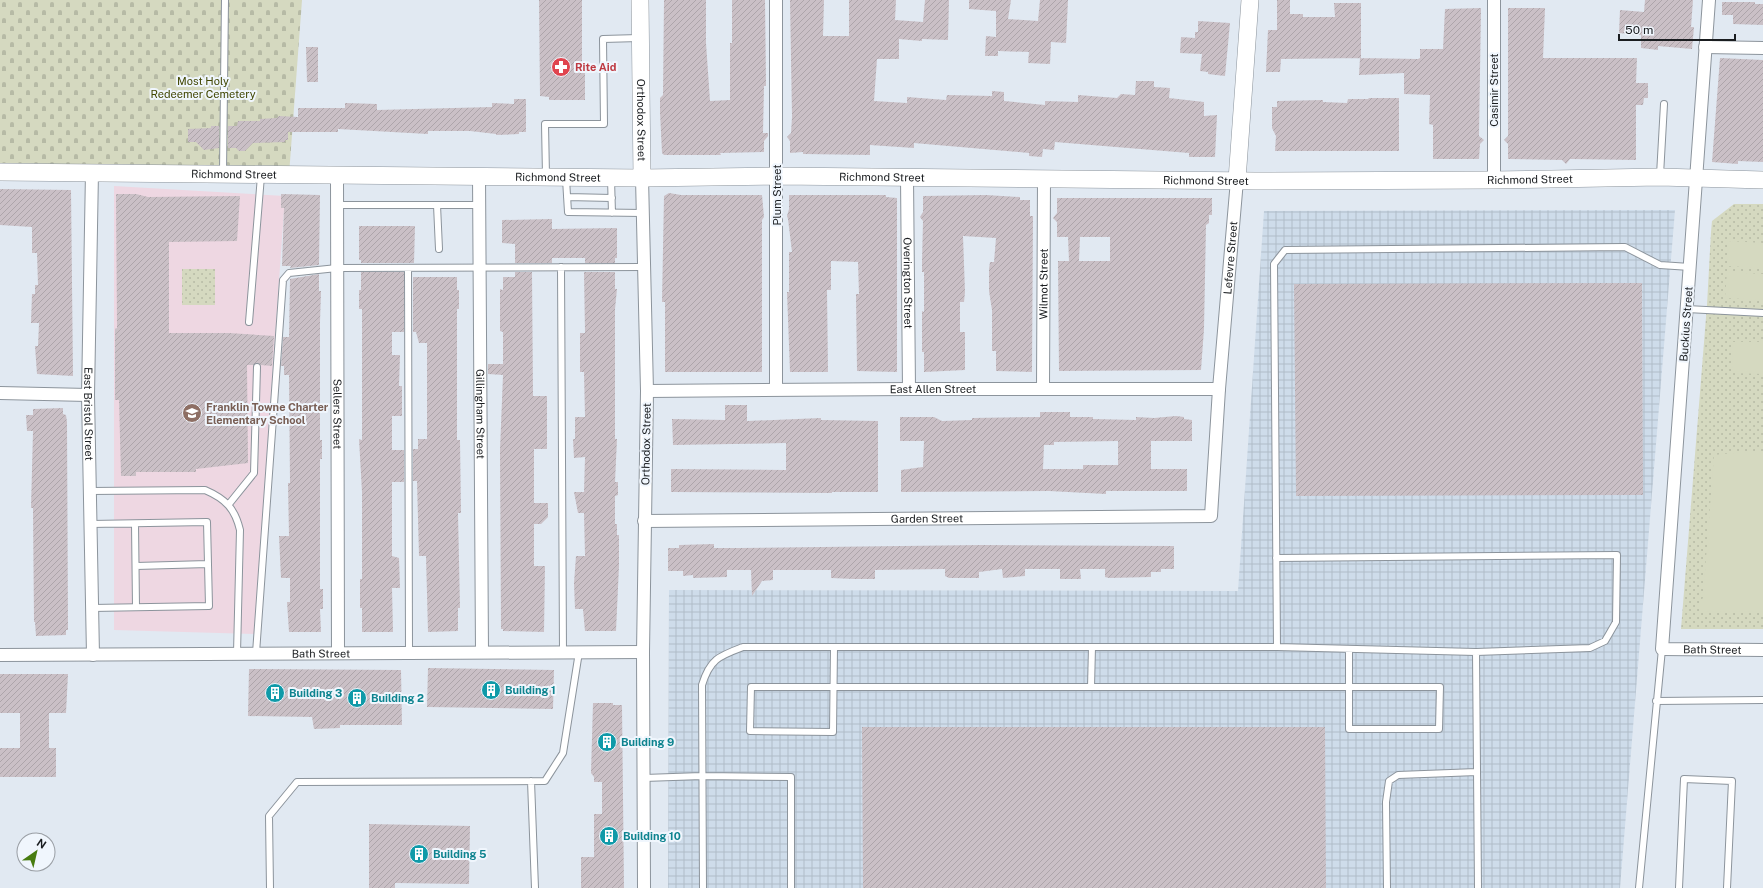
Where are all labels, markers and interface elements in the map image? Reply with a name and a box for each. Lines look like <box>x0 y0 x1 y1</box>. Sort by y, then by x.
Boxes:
scale bar <box>1619 16 1735 42</box>
text: 50 m <box>1625 23 1653 37</box>
street label: Casimir Street <box>1488 53 1500 127</box>
pharmacy icon: Rite Aid <box>550 56 572 78</box>
place label: Rite Aid <box>575 61 616 73</box>
park label: Most Holy Redeemer Cemetery <box>150 75 256 100</box>
street label: Orthodox Street <box>635 79 648 161</box>
street label: Plum Street <box>771 165 783 225</box>
street label: Richmond Street <box>191 168 277 181</box>
street label: Richmond Street <box>515 171 601 184</box>
street label: Richmond Street <box>839 171 925 184</box>
street label: Richmond Street <box>1487 173 1573 186</box>
street label: Richmond Street <box>1163 174 1249 187</box>
street label: Lefevre Street <box>1221 221 1239 295</box>
street label: Overington Street <box>902 237 914 329</box>
street label: Wilmot Street <box>1037 248 1050 320</box>
street label: Buckius Street <box>1677 286 1695 362</box>
street label: East Bristol Street <box>82 367 95 461</box>
street label: Gillingham Street <box>474 369 487 459</box>
street label: Sellers Street <box>331 379 344 449</box>
street label: East Allen Street <box>890 383 976 395</box>
place label: Franklin Towne Charter Elementary School <box>206 401 329 426</box>
school or university icon: Franklin Towne Charter Elementary School <box>181 402 203 424</box>
street label: Orthodox Street <box>639 403 653 485</box>
street label: Garden Street <box>891 512 963 525</box>
street label: Bath Street <box>1683 643 1742 656</box>
street label: Bath Street <box>292 647 350 660</box>
building icon: Building 1 <box>480 679 502 701</box>
building icon: Building 3 <box>264 682 286 704</box>
place label: Building 1 <box>505 684 556 696</box>
place label: Building 3 <box>289 687 342 699</box>
building icon: Building 2 <box>346 687 368 709</box>
place label: Building 2 <box>371 692 424 704</box>
building icon: Building 9 <box>596 731 618 753</box>
place label: Building 9 <box>621 736 674 748</box>
building icon: Building 10 <box>598 825 620 847</box>
place label: Building 10 <box>623 830 681 842</box>
north arrow <box>16 832 56 872</box>
text: N <box>35 836 49 851</box>
building icon: Building 5 <box>408 843 430 865</box>
place label: Building 5 <box>433 848 486 860</box>

